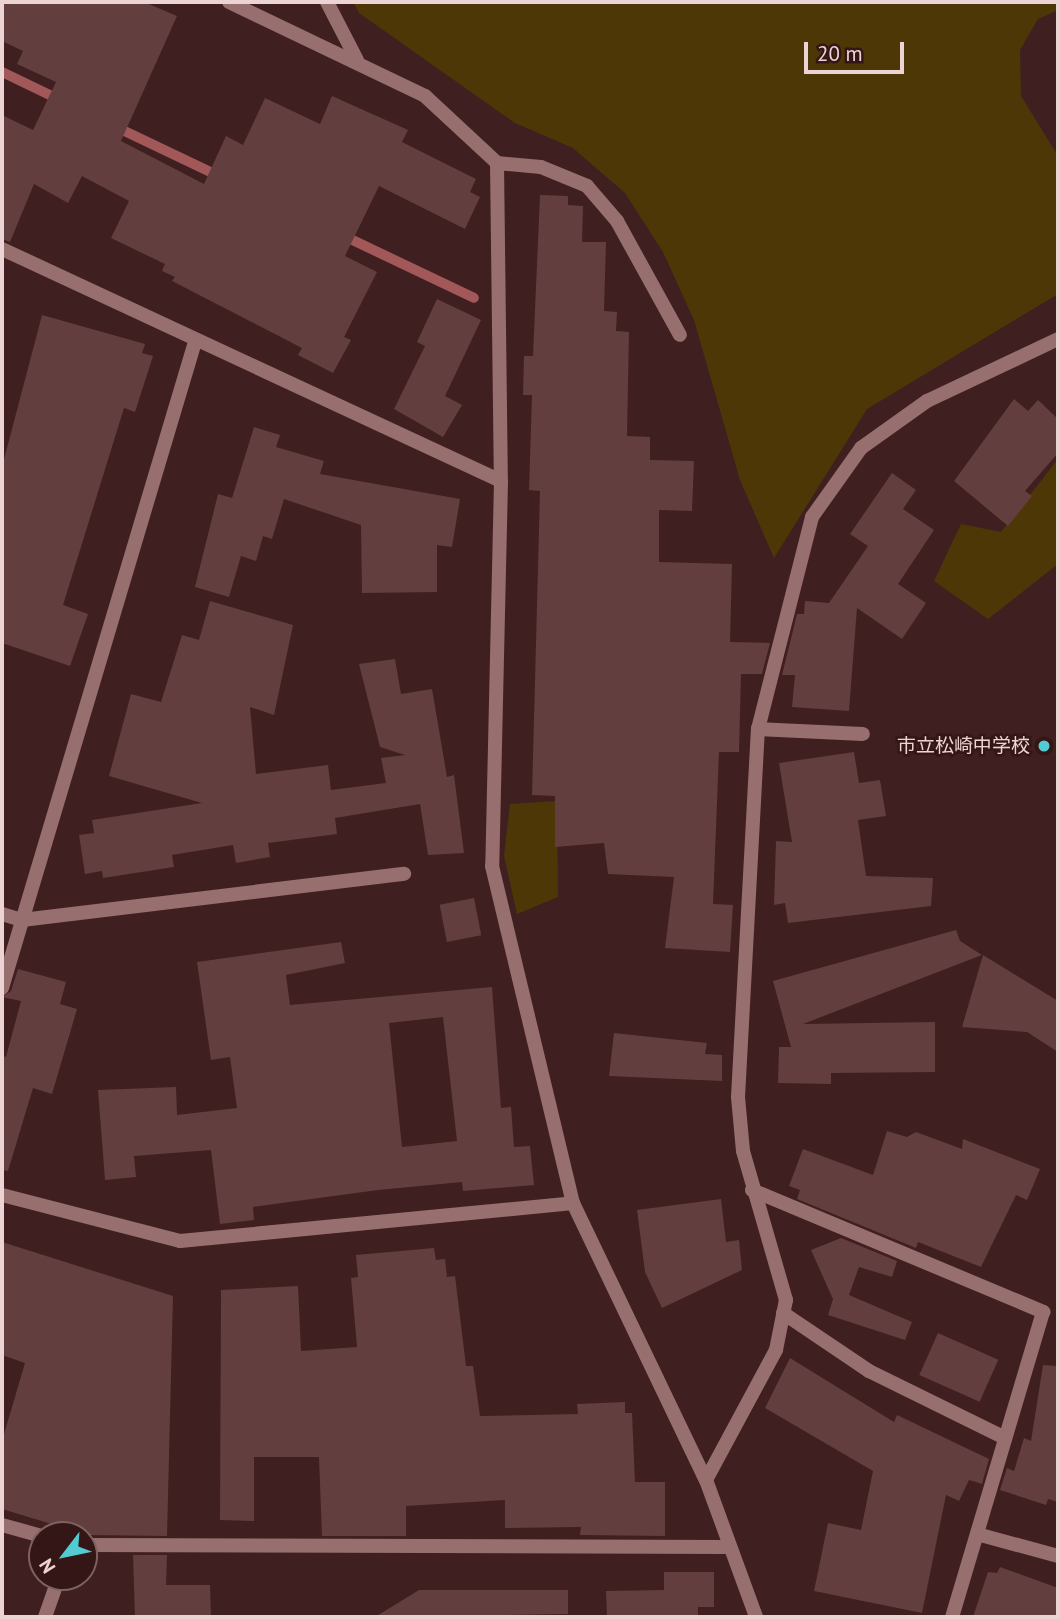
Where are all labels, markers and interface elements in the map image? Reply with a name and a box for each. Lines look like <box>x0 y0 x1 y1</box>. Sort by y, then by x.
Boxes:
scale bar <box>808 28 908 72</box>
text: 20 m <box>817 40 863 67</box>
place label: 市立松崎中学校 <box>897 735 1030 757</box>
marker: 市立松崎中学校 <box>1036 738 1052 754</box>
north arrow <box>28 1521 98 1591</box>
text: N <box>33 1554 60 1578</box>

